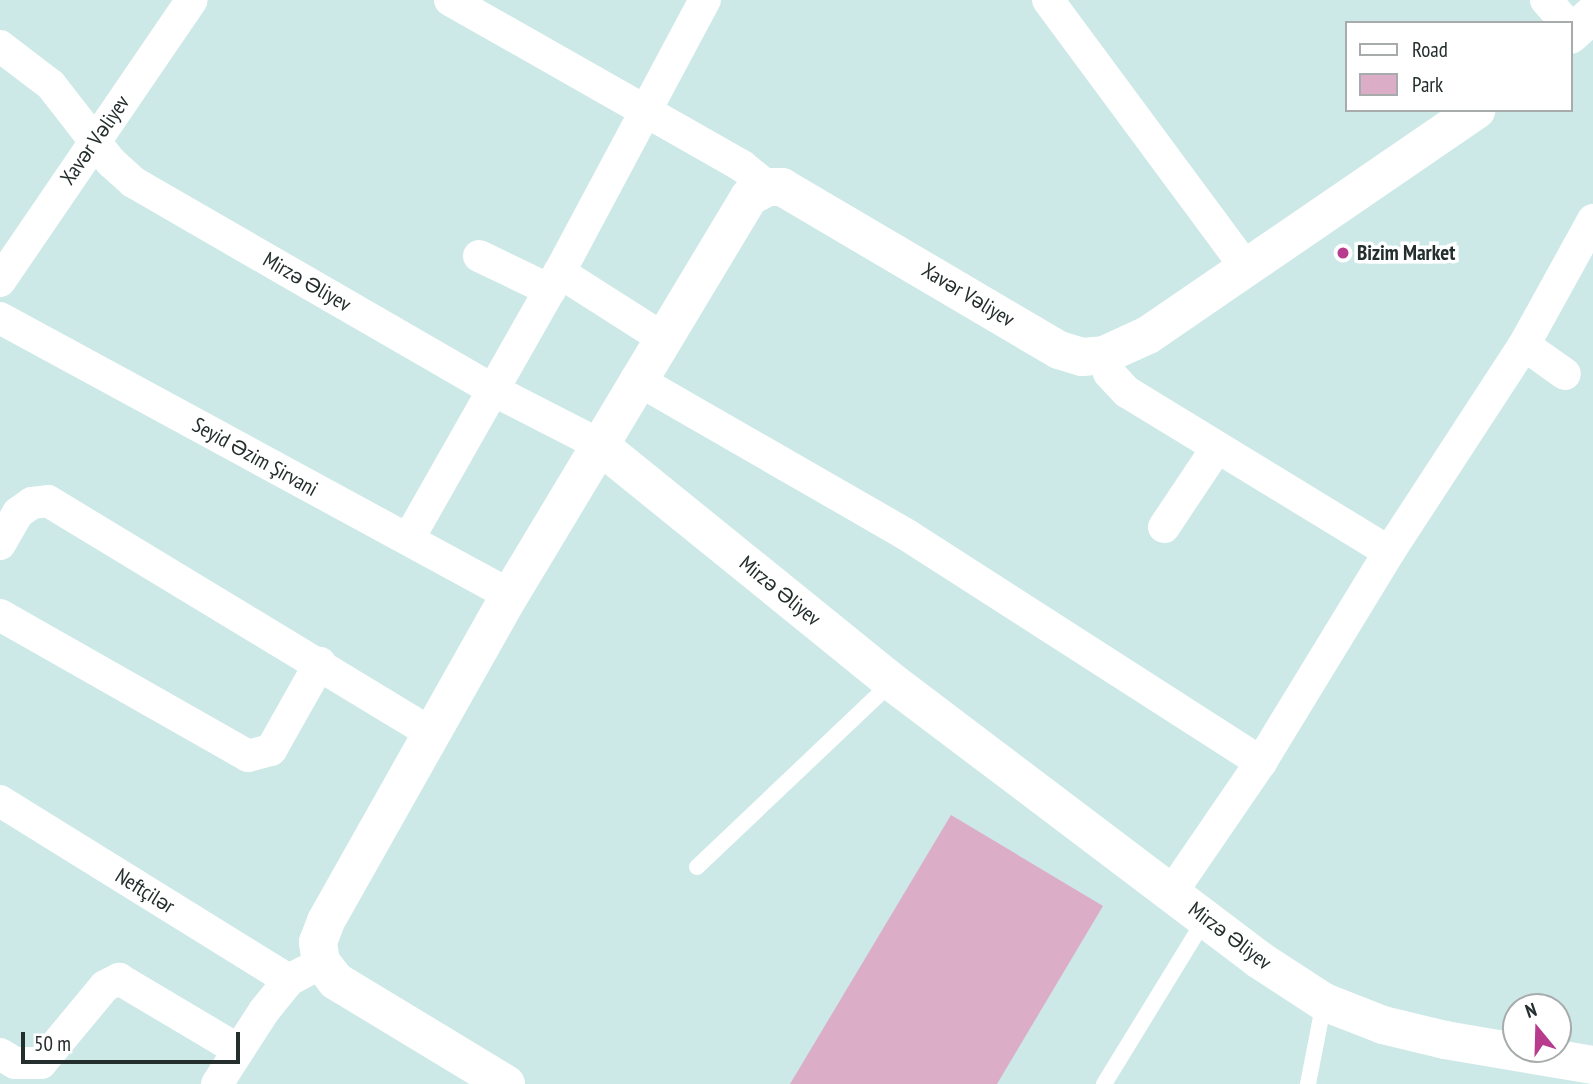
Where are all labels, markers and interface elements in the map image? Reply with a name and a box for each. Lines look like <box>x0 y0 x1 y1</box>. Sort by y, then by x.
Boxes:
legend <box>1344 21 1572 112</box>
text: Road <box>1412 36 1448 63</box>
text: Park <box>1412 71 1443 98</box>
street label: Xavər Vəliyev <box>55 90 135 190</box>
place label: Bizim Market <box>1357 240 1455 266</box>
marker: Bizim Market <box>1335 245 1351 261</box>
street label: Mirzə Əliyev <box>259 247 355 317</box>
street label: Xavər Vəliyev <box>917 257 1019 333</box>
street label: Seyid Əzim Şirvani <box>188 412 322 502</box>
street label: Mirzə Əliyev <box>734 551 826 631</box>
street label: Neftçilər <box>111 863 179 919</box>
street label: Mirzə Əliyev <box>1184 897 1276 975</box>
north arrow <box>1502 993 1572 1063</box>
text: N <box>1522 997 1540 1023</box>
scale bar <box>24 1018 243 1062</box>
text: 50 m <box>34 1030 71 1057</box>

